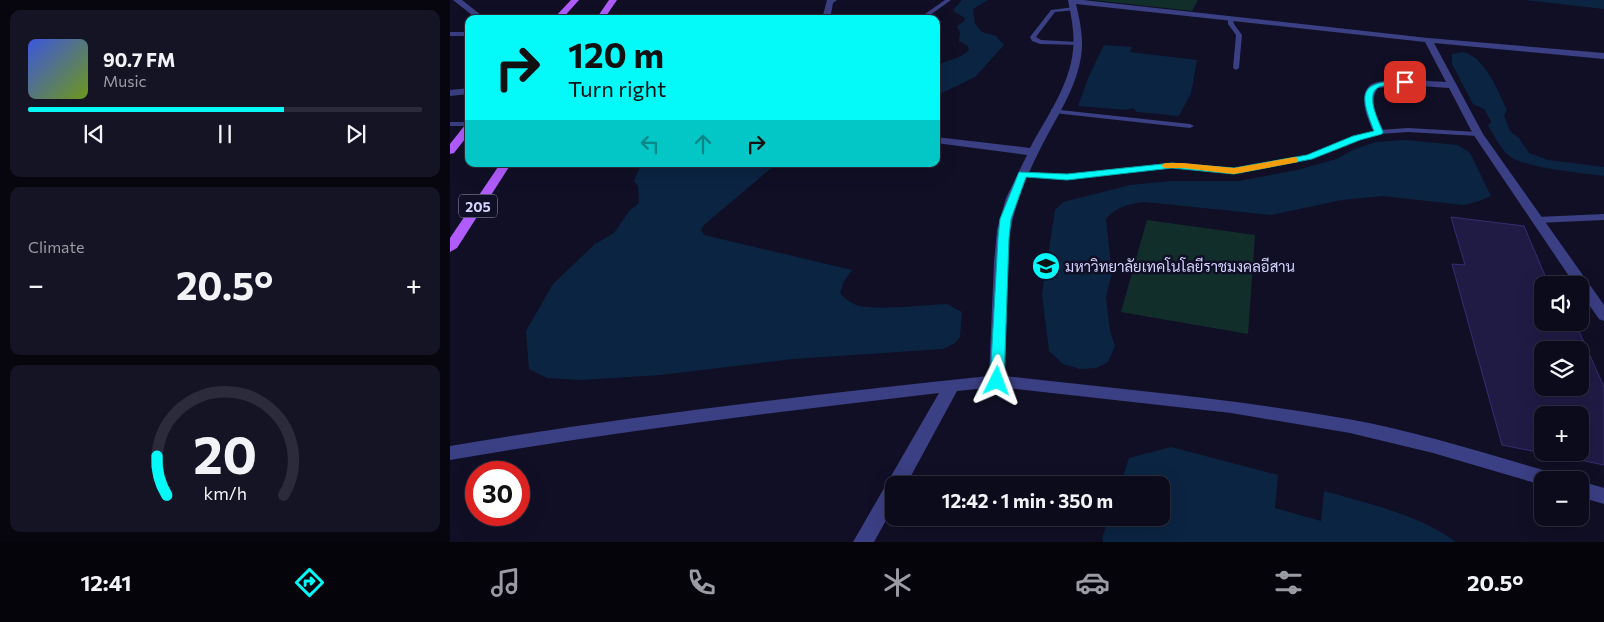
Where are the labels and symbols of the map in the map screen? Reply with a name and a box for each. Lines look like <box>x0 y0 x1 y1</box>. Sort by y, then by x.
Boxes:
pin <box>1384 61 1426 103</box>
road number: 205 <box>459 195 497 218</box>
school or university icon: มหาวิทยาลัยเทคโนโลยีราชมงคลอีสาน <box>1031 251 1061 281</box>
place label: มหาวิทยาลัยเทคโนโลยีราชมงคลอีสาน <box>1065 257 1295 275</box>
position arrow <box>970 354 1022 406</box>
speed limit sign: 30 <box>465 461 530 526</box>

